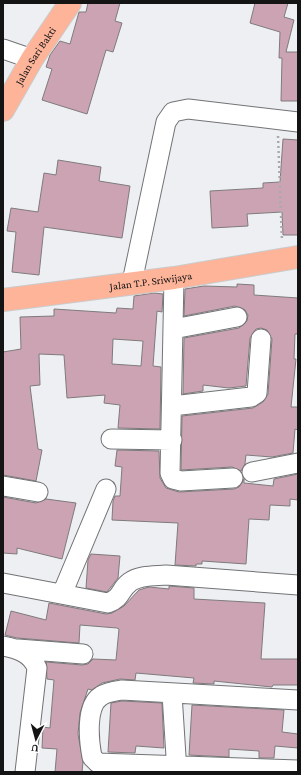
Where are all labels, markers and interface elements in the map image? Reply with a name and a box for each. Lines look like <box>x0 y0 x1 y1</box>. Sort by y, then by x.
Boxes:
street label: Jalan Sari Bakti <box>12 24 58 88</box>
street label: Jalan T.P. Sriwijaya <box>108 269 193 293</box>
north arrow <box>16 719 56 759</box>
text: U <box>30 743 39 755</box>

